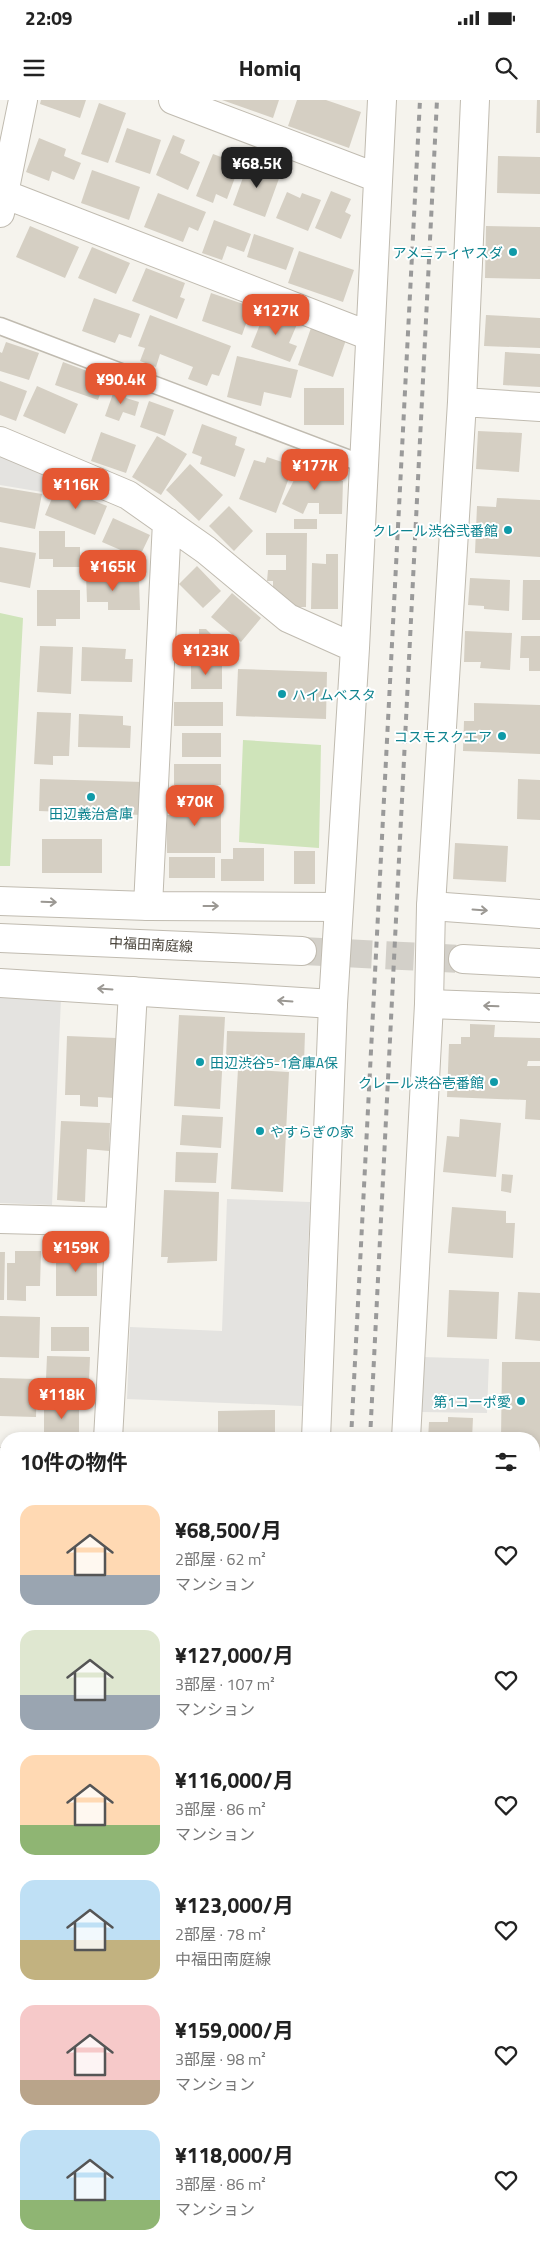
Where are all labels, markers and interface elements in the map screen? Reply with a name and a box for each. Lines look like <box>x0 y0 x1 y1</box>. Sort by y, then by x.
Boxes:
text: 22:09 <box>25 3 72 32</box>
text: Homiq <box>239 51 301 85</box>
icon: menu <box>20 54 48 82</box>
icon: search <box>492 54 520 82</box>
pin: ¥68.5K <box>216 146 298 189</box>
text: ¥68.5K <box>232 151 282 175</box>
place label: アメニティヤスダ <box>393 242 503 263</box>
marker: アメニティヤスダ <box>507 246 519 258</box>
pin: ¥127K <box>241 294 311 336</box>
text: ¥127K <box>253 298 299 322</box>
pin: ¥90.4K <box>80 362 162 405</box>
text: ¥90.4K <box>96 367 146 391</box>
pin: ¥177K <box>280 448 350 491</box>
text: ¥177K <box>292 453 338 477</box>
pin: ¥116K <box>41 468 111 510</box>
text: ¥116K <box>53 472 99 496</box>
place label: クレール渋谷弐番館 <box>372 520 498 541</box>
marker: クレール渋谷弐番館 <box>502 524 514 536</box>
pin: ¥165K <box>78 550 148 592</box>
text: ¥165K <box>90 554 136 578</box>
pin: ¥123K <box>171 634 241 676</box>
text: ¥123K <box>183 638 229 662</box>
place label: ハイムベスタ <box>292 684 376 705</box>
marker: ハイムベスタ <box>276 688 288 700</box>
place label: コスモスクエア <box>394 726 492 747</box>
marker: コスモスクエア <box>496 730 508 742</box>
pin: ¥70K <box>165 784 225 827</box>
text: ¥70K <box>177 789 213 813</box>
marker: 田辺義治倉庫 <box>85 791 97 803</box>
place label: 田辺義治倉庫 <box>49 803 133 824</box>
one-way arrow <box>40 898 56 907</box>
one-way arrow <box>202 901 219 911</box>
one-way arrow <box>472 905 488 915</box>
street label: 中福田南庭線 <box>109 931 193 957</box>
one-way arrow <box>97 985 113 994</box>
one-way arrow <box>277 996 293 1005</box>
one-way arrow <box>484 1001 500 1011</box>
place label: 田辺渋谷5-1倉庫A保 <box>210 1052 338 1073</box>
marker: 田辺渋谷5-1倉庫A保 <box>194 1056 206 1068</box>
place label: クレール渋谷壱番館 <box>358 1072 484 1093</box>
marker: クレール渋谷壱番館 <box>488 1076 500 1088</box>
place label: やすらぎの家 <box>270 1121 354 1142</box>
marker: やすらぎの家 <box>254 1125 266 1137</box>
pin: ¥159K <box>41 1230 111 1273</box>
text: ¥159K <box>53 1235 99 1259</box>
pin: ¥118K <box>27 1378 97 1420</box>
text: ¥118K <box>39 1382 85 1406</box>
place label: 第1コーポ愛 <box>433 1391 511 1412</box>
marker: 第1コーポ愛 <box>515 1395 527 1407</box>
text: 10件の物件 <box>20 1446 128 1478</box>
icon: filters <box>492 1448 520 1476</box>
text: ¥68,500/月 <box>175 1514 282 1546</box>
icon: home <box>60 1525 120 1585</box>
icon: heart <box>492 1541 520 1569</box>
text: 2部屋 · 62 m² <box>175 1547 266 1571</box>
text: マンション <box>175 1572 255 1596</box>
text: ¥127,000/月 <box>175 1639 294 1671</box>
icon: home <box>60 1650 120 1710</box>
icon: heart <box>492 1666 520 1694</box>
text: 3部屋 · 107 m² <box>175 1672 275 1696</box>
text: マンション <box>175 1697 255 1721</box>
text: ¥116,000/月 <box>175 1764 294 1796</box>
icon: home <box>60 1775 120 1835</box>
icon: heart <box>492 1791 520 1819</box>
text: 3部屋 · 86 m² <box>175 1797 266 1821</box>
text: マンション <box>175 1822 255 1846</box>
text: ¥123,000/月 <box>175 1889 294 1921</box>
icon: home <box>60 1900 120 1960</box>
icon: heart <box>492 1916 520 1944</box>
text: 2部屋 · 78 m² <box>175 1922 266 1946</box>
text: 中福田南庭線 <box>175 1947 271 1971</box>
text: ¥159,000/月 <box>175 2014 294 2046</box>
icon: home <box>60 2025 120 2085</box>
icon: heart <box>492 2041 520 2069</box>
text: 3部屋 · 98 m² <box>175 2047 266 2071</box>
text: マンション <box>175 2072 255 2096</box>
text: ¥118,000/月 <box>175 2139 294 2171</box>
icon: home <box>60 2150 120 2210</box>
icon: heart <box>492 2166 520 2194</box>
text: 3部屋 · 86 m² <box>175 2172 266 2196</box>
text: マンション <box>175 2197 255 2221</box>

